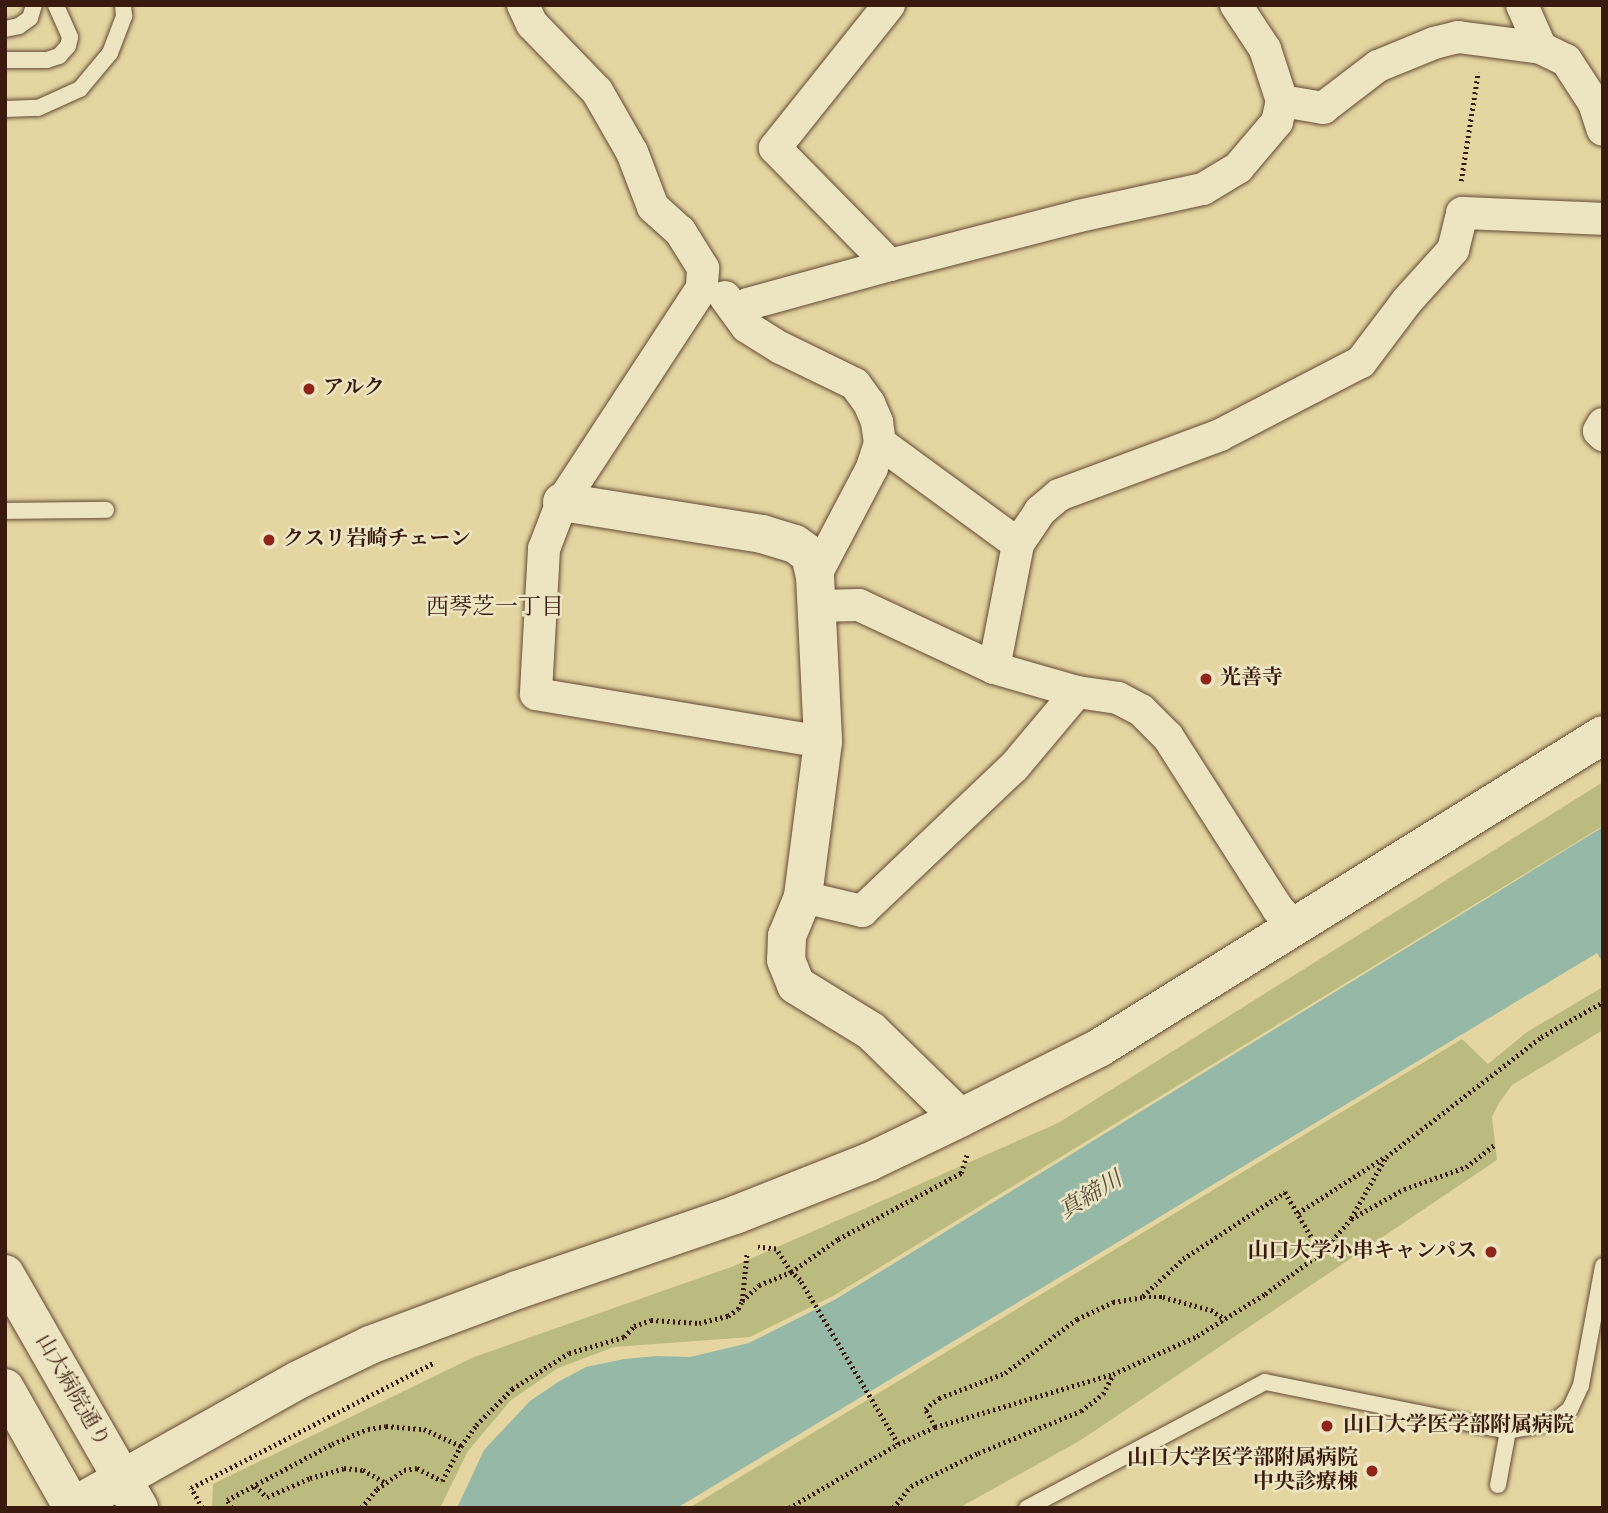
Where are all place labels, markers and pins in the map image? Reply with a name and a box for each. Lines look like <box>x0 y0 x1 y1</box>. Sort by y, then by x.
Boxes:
place label: アルク <box>323 376 386 402</box>
marker: アルク <box>301 381 317 397</box>
place label: クスリ岩崎チェーン <box>283 527 472 553</box>
marker: クスリ岩崎チェーン <box>261 532 277 548</box>
place label: 光善寺 <box>1220 666 1283 692</box>
marker: 光善寺 <box>1198 671 1214 687</box>
place label: 山口大学小串キャンパス <box>1246 1239 1477 1265</box>
marker: 山口大学小串キャンパス <box>1483 1244 1499 1260</box>
place label: 山口大学医学部附属病院 <box>1343 1413 1574 1439</box>
marker: 山口大学医学部附属病院 <box>1317 1416 1337 1436</box>
place label: 山口大学医学部附属病院 中央診療棟 <box>1127 1446 1358 1496</box>
marker: 山口大学医学部附属病院 中央診療棟 <box>1364 1463 1380 1479</box>

